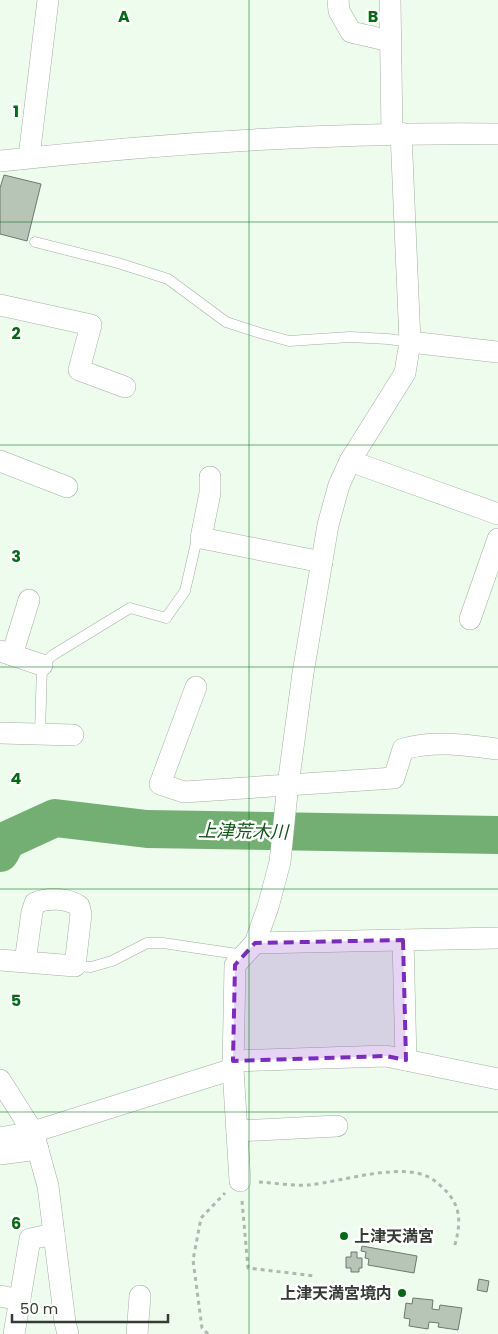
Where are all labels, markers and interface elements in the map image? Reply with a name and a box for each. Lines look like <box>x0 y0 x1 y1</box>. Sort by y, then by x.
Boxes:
text: A <box>118 5 130 28</box>
text: B <box>368 5 378 28</box>
text: 1 <box>13 100 19 123</box>
text: 2 <box>11 322 21 345</box>
text: 3 <box>11 545 21 568</box>
text: 4 <box>11 767 22 790</box>
water label: 上津荒木川 <box>198 818 290 844</box>
text: 5 <box>11 989 21 1012</box>
text: 6 <box>11 1212 21 1235</box>
place label: 上津天満宮 <box>354 1225 434 1248</box>
marker: 上津天満宮 <box>338 1230 350 1242</box>
place label: 上津天満宮境内 <box>280 1282 392 1305</box>
marker: 上津天満宮境内 <box>396 1287 408 1299</box>
scale bar <box>12 1292 169 1324</box>
text: 50 m <box>20 1298 58 1319</box>

